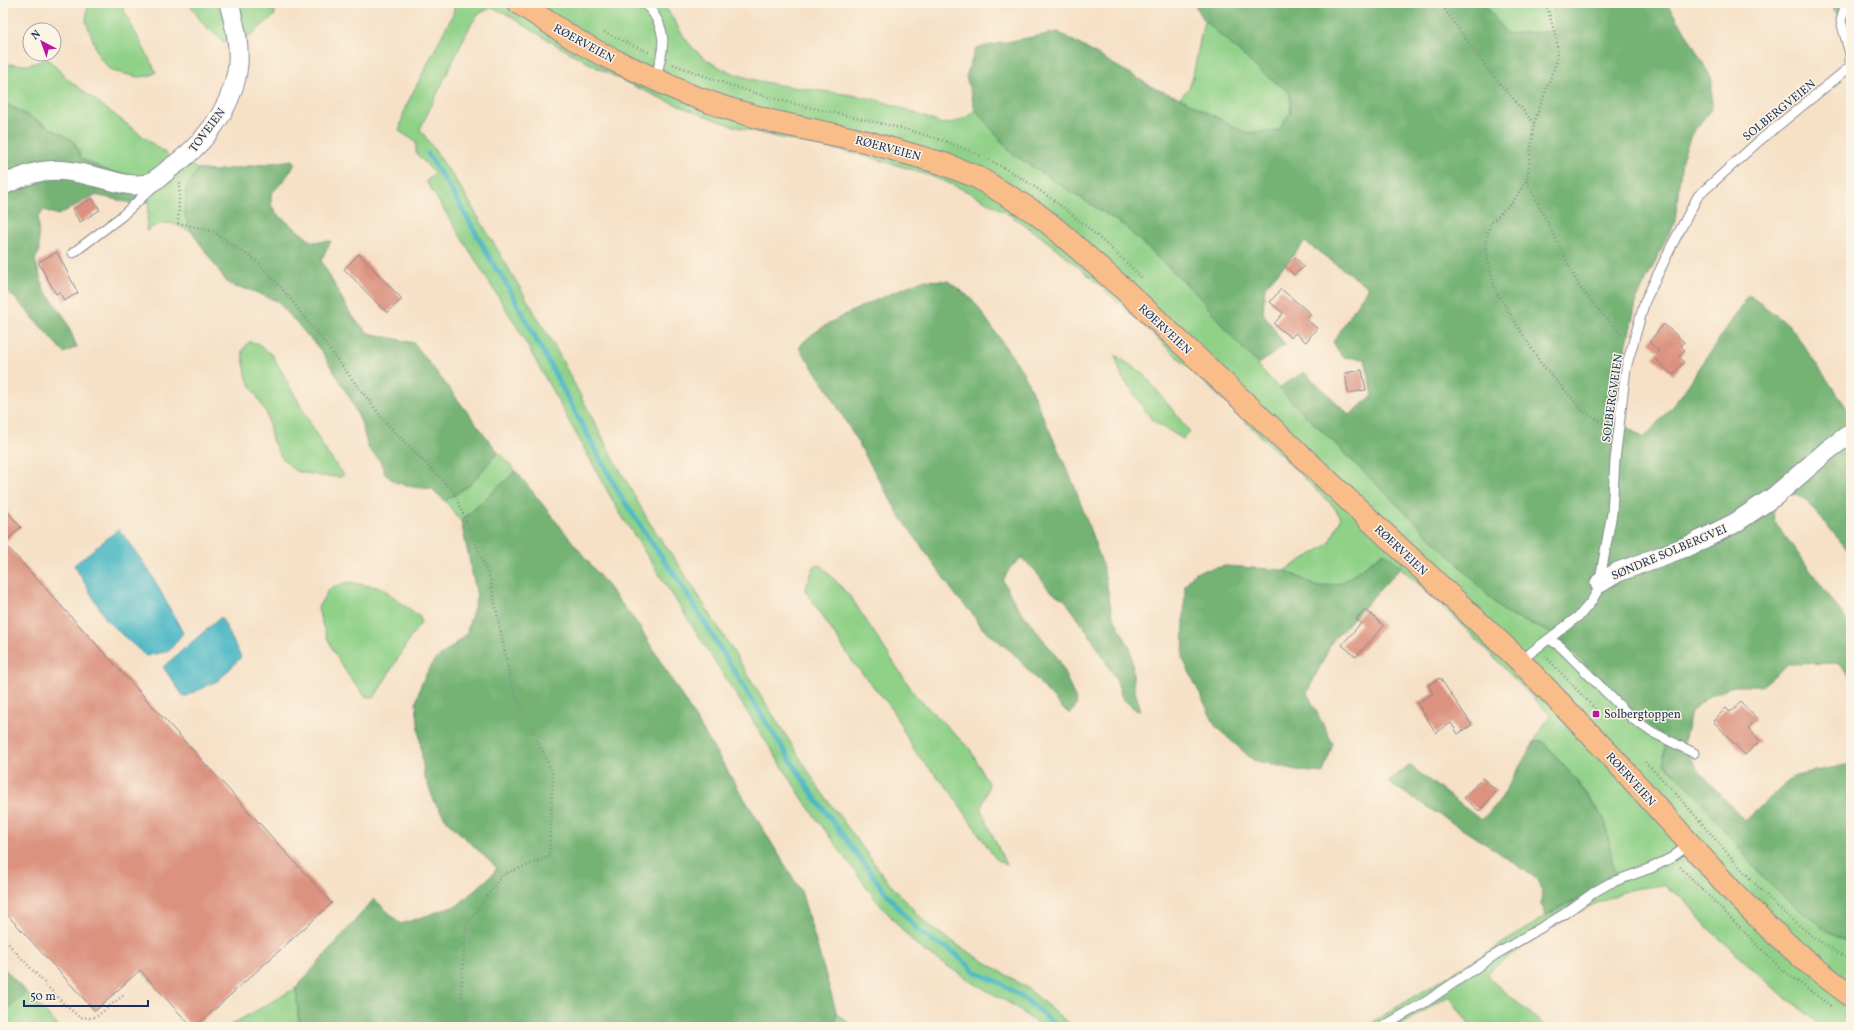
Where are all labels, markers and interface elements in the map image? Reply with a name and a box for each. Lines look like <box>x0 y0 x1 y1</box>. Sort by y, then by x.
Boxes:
street label: RØERVEIEN <box>550 21 617 67</box>
north arrow <box>22 22 62 62</box>
text: N <box>28 27 44 44</box>
street label: SOLBERGVEIEN <box>1740 76 1819 145</box>
street label: TOVEIEN <box>186 105 230 156</box>
street label: RØERVEIEN <box>853 133 922 165</box>
street label: RØERVEIEN <box>1134 301 1194 359</box>
street label: SOLBERGVEIEN <box>1599 353 1627 443</box>
street label: SØNDRE SOLBERGVEI <box>1609 521 1730 585</box>
street label: RØERVEIEN <box>1370 522 1430 580</box>
place label: Solbergtoppen <box>1604 707 1681 723</box>
marker: Solbergtoppen <box>1591 709 1601 719</box>
street label: RØERVEIEN <box>1602 749 1659 810</box>
scale bar <box>24 982 148 1008</box>
text: 50 m <box>30 989 56 1005</box>

